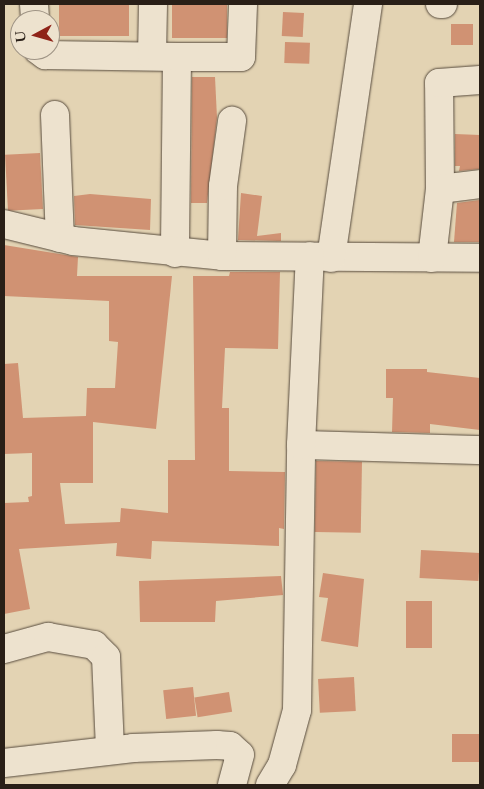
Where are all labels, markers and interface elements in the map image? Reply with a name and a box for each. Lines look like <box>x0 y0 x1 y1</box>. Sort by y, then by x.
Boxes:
north arrow <box>10 10 60 60</box>
text: U <box>11 30 31 43</box>

